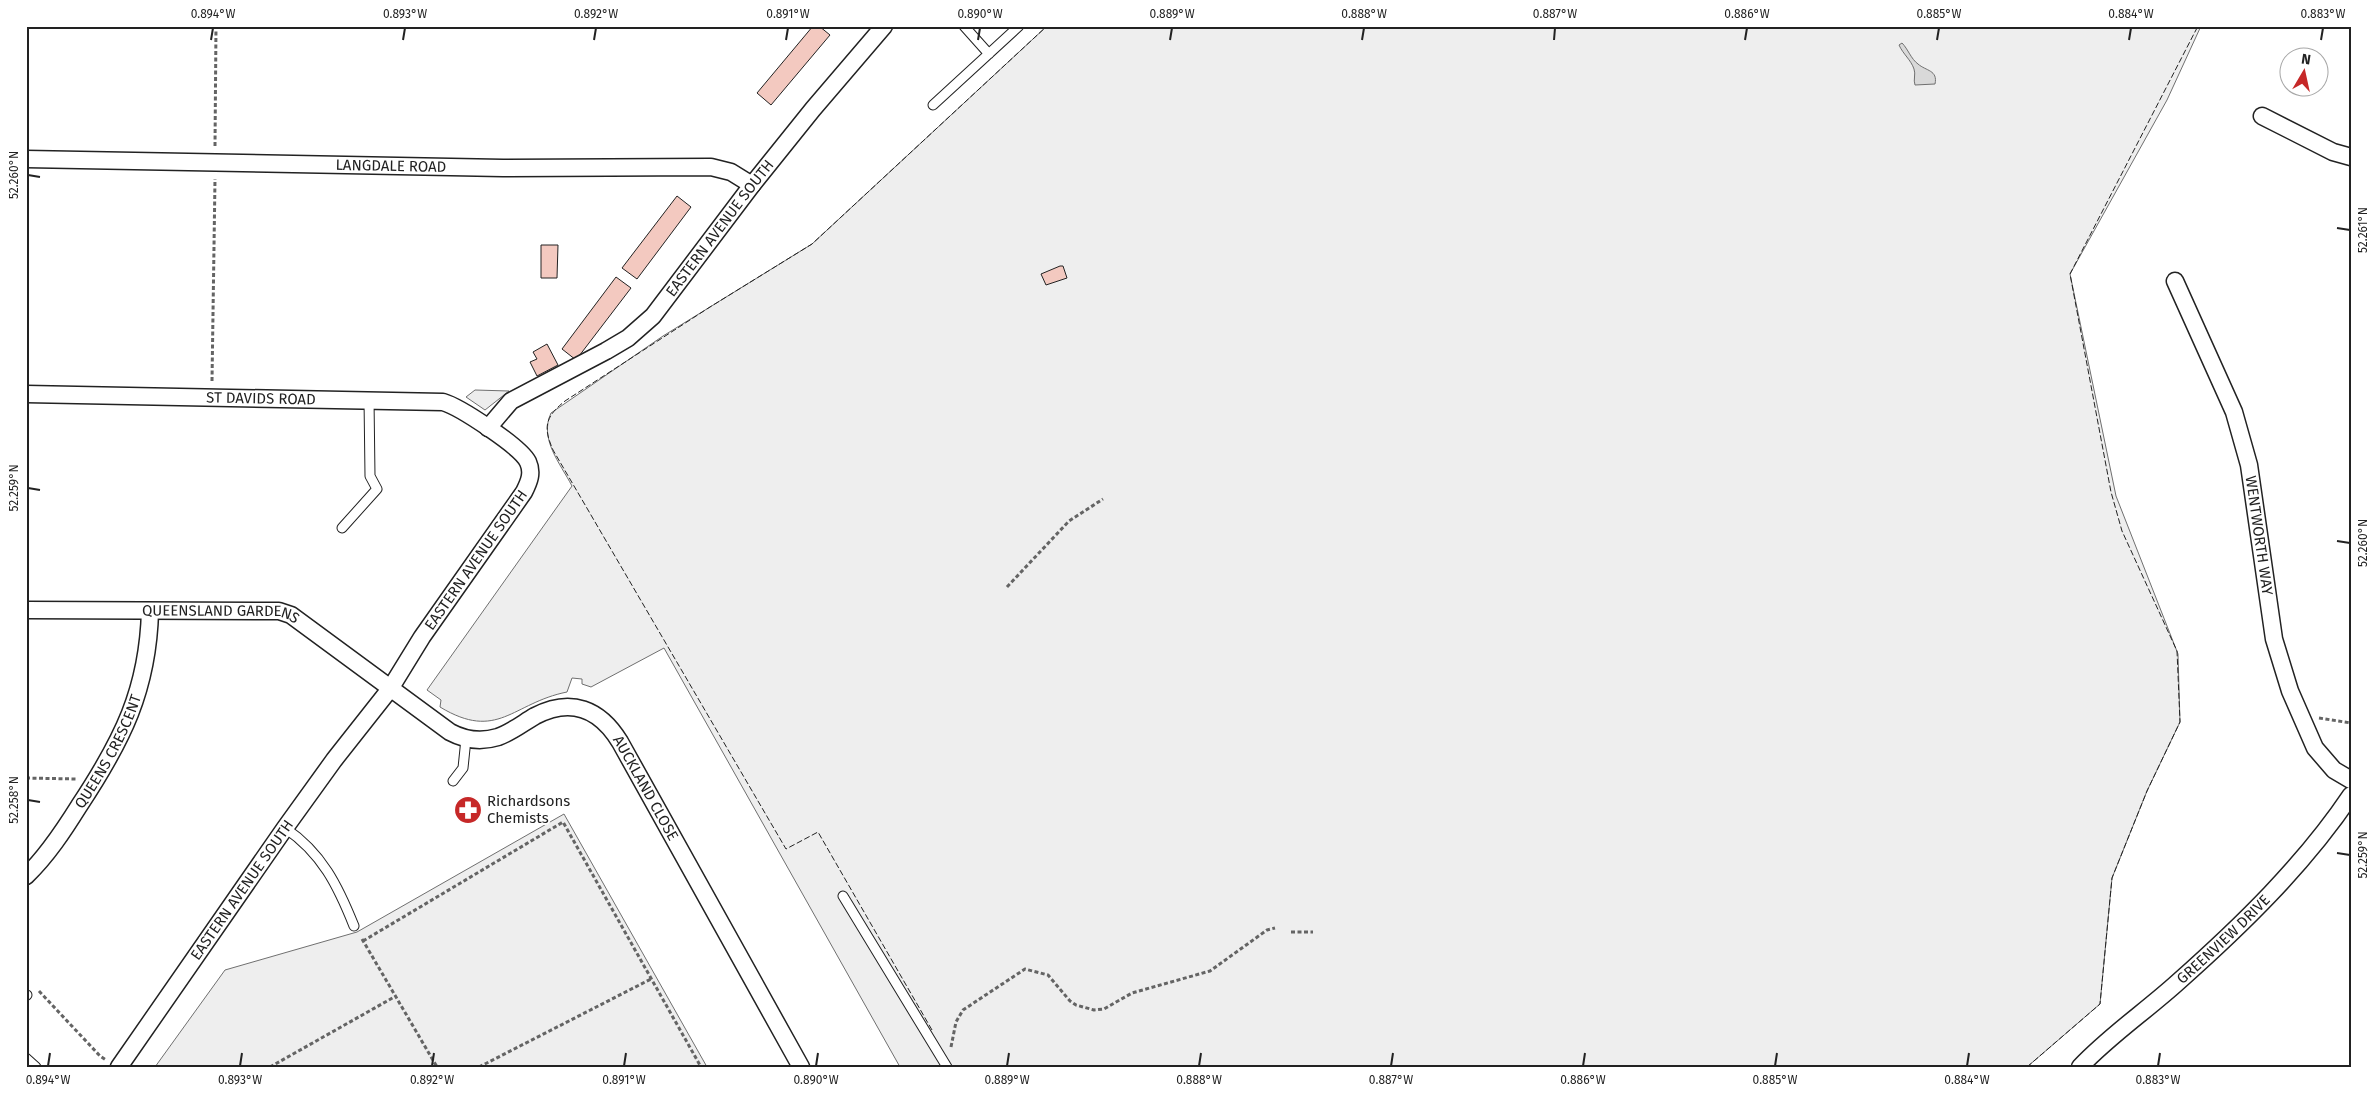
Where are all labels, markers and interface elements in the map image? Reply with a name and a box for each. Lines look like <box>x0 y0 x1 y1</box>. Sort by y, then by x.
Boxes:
text: 0.894°W <box>191 7 235 21</box>
text: 0.893°W <box>383 7 427 21</box>
text: 0.892°W <box>574 7 618 21</box>
text: 0.891°W <box>766 7 810 21</box>
text: 0.890°W <box>957 7 1003 21</box>
text: 0.889°W <box>1149 7 1195 21</box>
text: 0.888°W <box>1341 7 1387 21</box>
text: 0.887°W <box>1533 7 1577 21</box>
text: 0.886°W <box>1724 7 1770 21</box>
text: 0.885°W <box>1917 7 1962 21</box>
text: 0.884°W <box>2108 7 2154 21</box>
text: 0.883°W <box>2301 7 2346 21</box>
north arrow <box>2280 48 2330 98</box>
text: N <box>2300 51 2312 69</box>
text: 52.260°N <box>7 151 21 199</box>
street label: LANGDALE ROAD <box>335 156 447 176</box>
street label: EASTERN AVENUE SOUTH <box>662 156 778 300</box>
text: 52.261°N <box>2356 207 2370 253</box>
street label: ST DAVIDS ROAD <box>206 388 316 409</box>
text: 52.259°N <box>7 464 21 512</box>
street label: WENTWORTH WAY <box>2242 475 2277 597</box>
street label: EASTERN AVENUE SOUTH <box>421 486 531 634</box>
text: 52.260°N <box>2356 519 2370 567</box>
street label: QUEENSLAND GARDENS <box>142 601 303 627</box>
street label: QUEENS CRESCENT <box>71 692 145 812</box>
street label: AUCKLAND CLOSE <box>609 732 682 844</box>
text: 52.258°N <box>7 776 21 824</box>
place label: Richardsons Chemists <box>487 792 570 827</box>
pharmacy icon: Richardsons Chemists <box>453 795 483 825</box>
street label: EASTERN AVENUE SOUTH <box>187 816 297 964</box>
text: 52.259°N <box>2356 831 2370 879</box>
street label: GREENVIEW DRIVE <box>2173 891 2274 988</box>
text: 0.894°W <box>26 1073 70 1087</box>
text: 0.893°W <box>218 1073 262 1087</box>
text: 0.892°W <box>410 1073 454 1087</box>
text: 0.891°W <box>602 1073 646 1087</box>
text: 0.890°W <box>793 1073 839 1087</box>
text: 0.889°W <box>984 1073 1030 1087</box>
text: 0.888°W <box>1176 1073 1222 1087</box>
text: 0.887°W <box>1369 1073 1413 1087</box>
text: 0.886°W <box>1560 1073 1606 1087</box>
text: 0.885°W <box>1753 1073 1798 1087</box>
text: 0.884°W <box>1944 1073 1990 1087</box>
text: 0.883°W <box>2136 1073 2181 1087</box>

